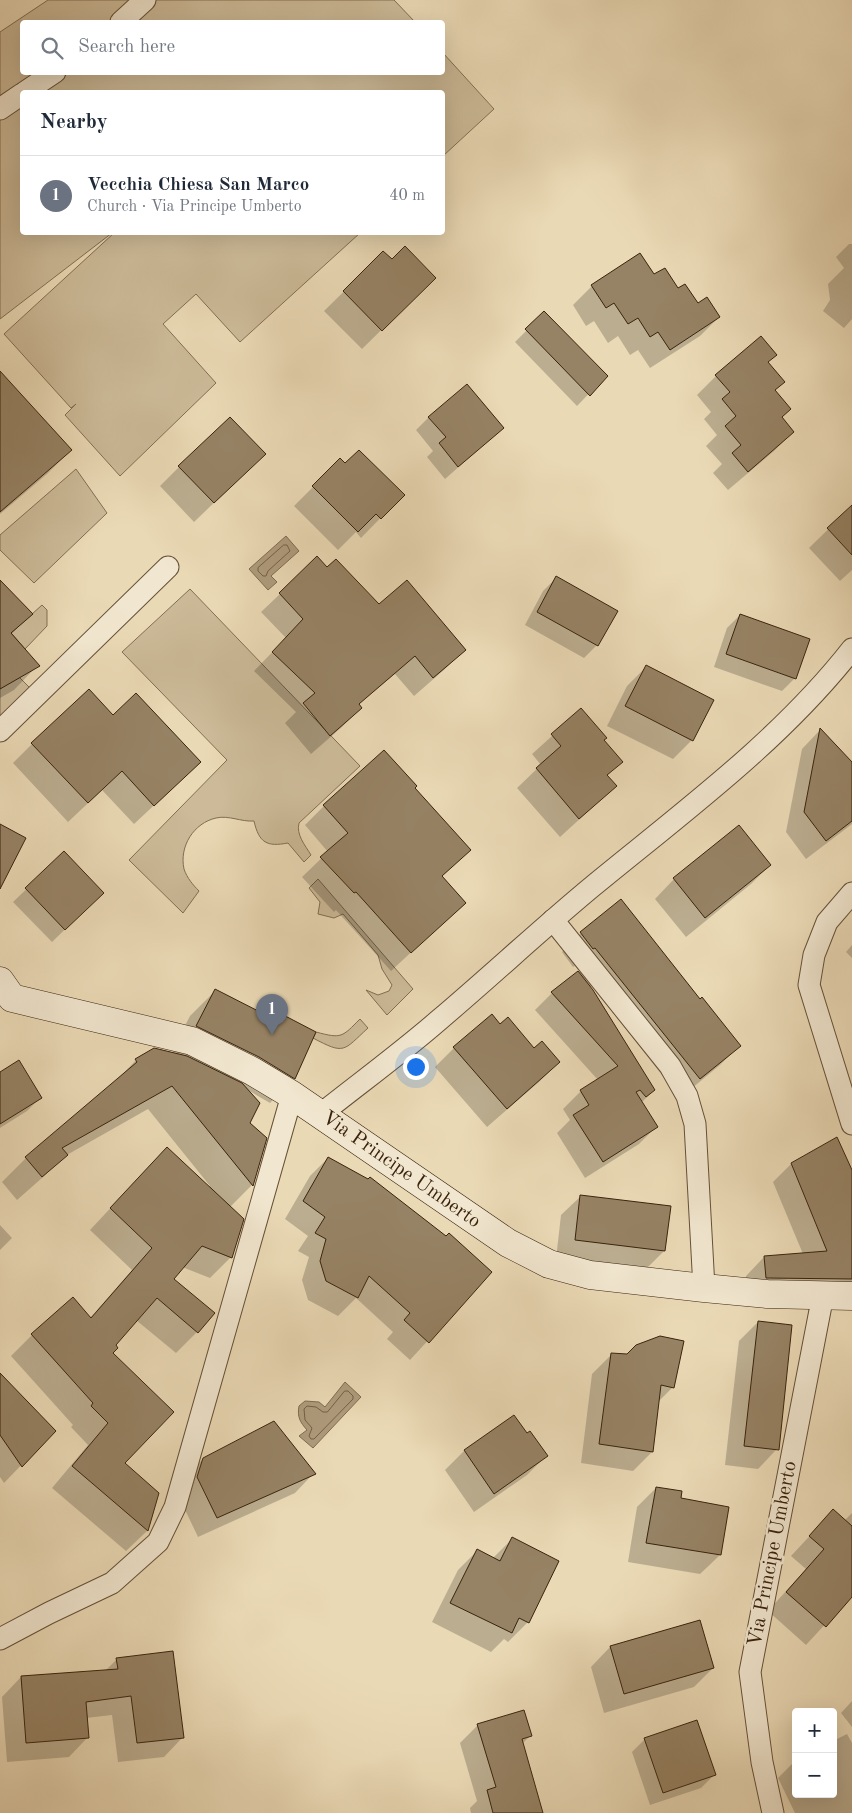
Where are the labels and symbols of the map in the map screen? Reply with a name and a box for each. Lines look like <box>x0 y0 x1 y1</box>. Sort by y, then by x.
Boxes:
pin: 1 <box>256 994 288 1035</box>
your location <box>403 1054 429 1080</box>
street label: Via Principe Umberto <box>318 1108 484 1232</box>
street label: Via Principe Umberto <box>745 1459 801 1649</box>

